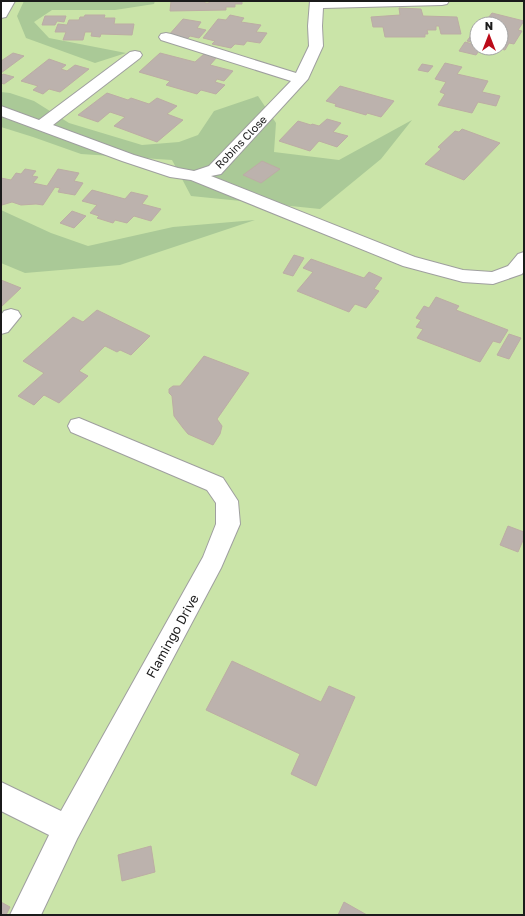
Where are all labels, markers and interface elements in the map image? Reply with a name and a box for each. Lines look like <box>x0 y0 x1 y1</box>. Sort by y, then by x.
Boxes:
north arrow <box>469 16 509 56</box>
text: N <box>485 19 493 32</box>
street label: Robins Close <box>212 112 269 171</box>
street label: Flamingo Drive <box>142 591 202 681</box>

